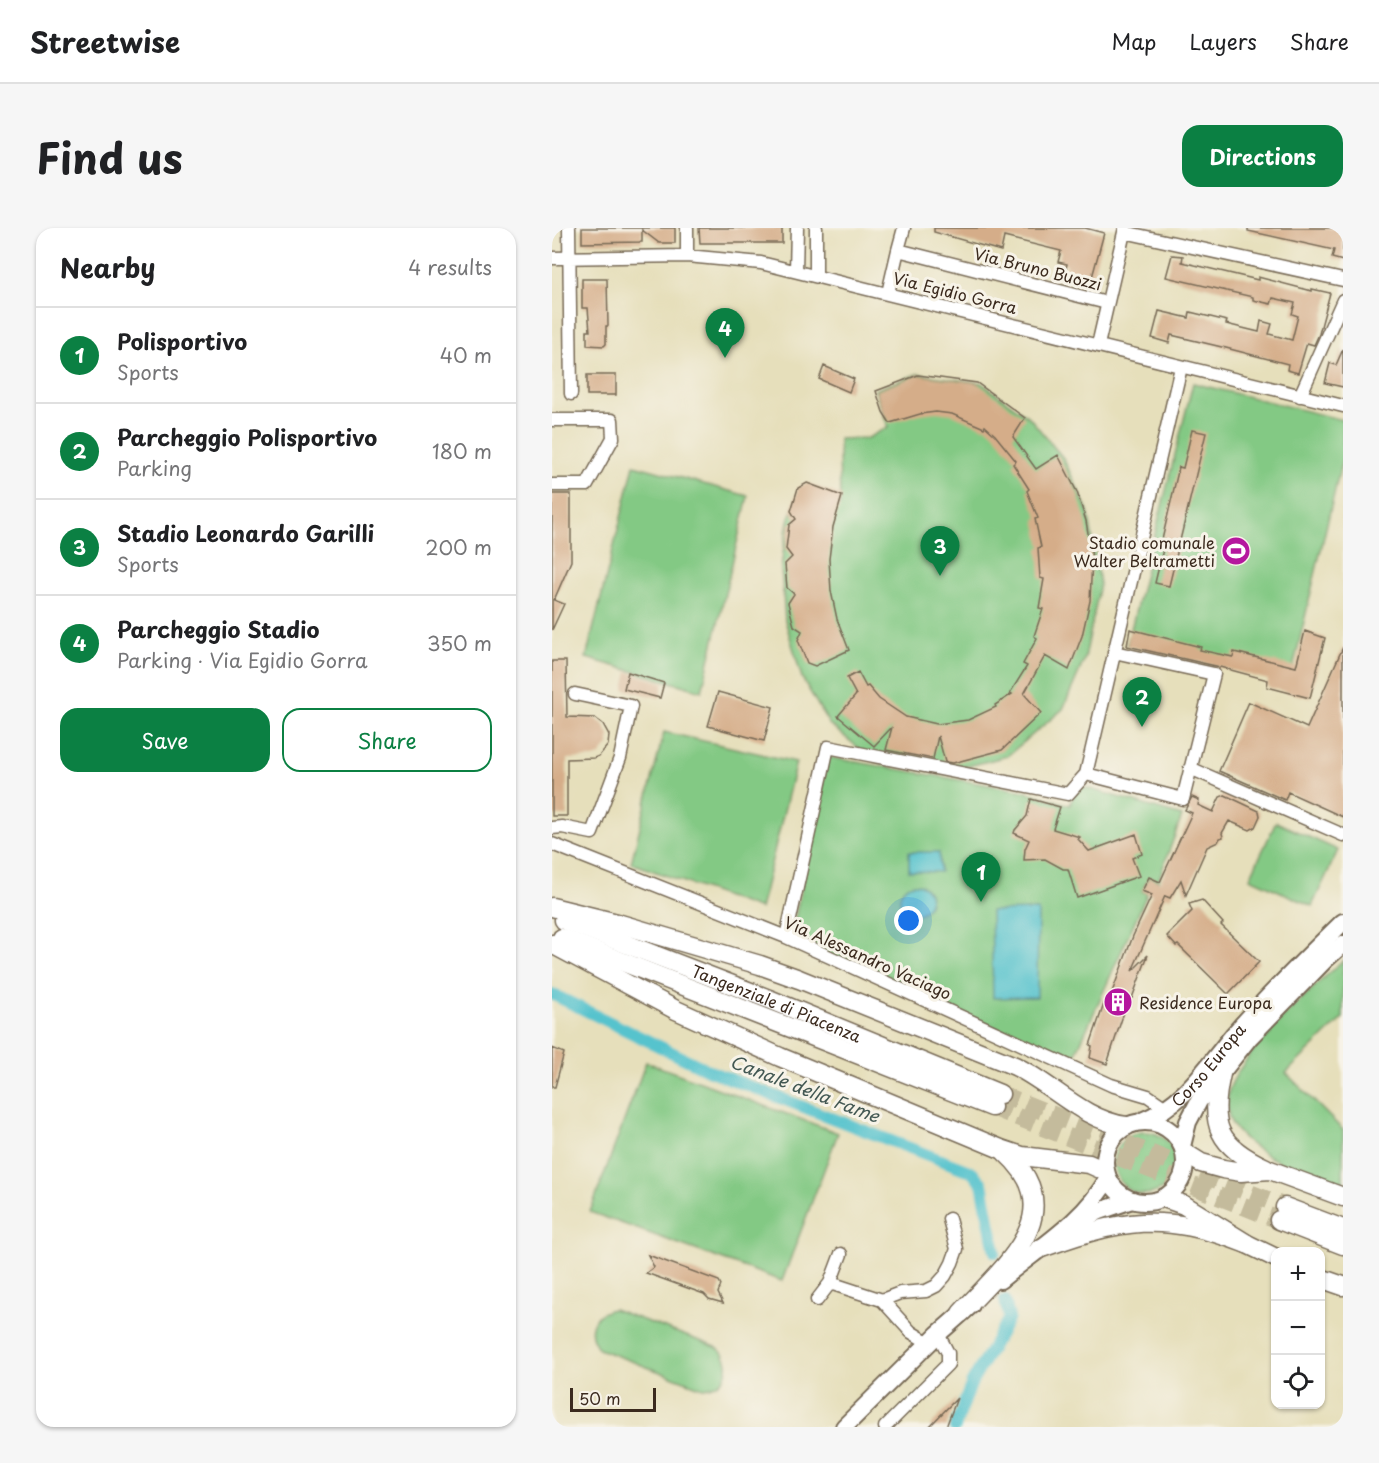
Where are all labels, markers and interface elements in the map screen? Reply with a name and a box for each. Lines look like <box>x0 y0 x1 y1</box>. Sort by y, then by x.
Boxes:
text: Streetwise <box>30 20 180 63</box>
text: Map <box>1112 25 1156 57</box>
text: Layers <box>1189 25 1257 57</box>
text: Share <box>1290 25 1349 57</box>
text: Find us <box>36 125 183 188</box>
button: Directions <box>1182 125 1343 187</box>
street label: Via Bruno Buozzi <box>972 241 1104 295</box>
text: Nearby <box>60 248 155 287</box>
text: 4 results <box>408 252 492 282</box>
street label: Via Egidio Gorra <box>890 265 1020 319</box>
pin: 4 <box>706 308 744 358</box>
text: Polisportivo <box>117 324 247 357</box>
text: 1 <box>75 340 84 370</box>
text: 40 m <box>440 340 492 370</box>
text: Sports <box>117 357 179 387</box>
text: Parcheggio Polisportivo <box>117 420 377 453</box>
text: 2 <box>72 436 87 466</box>
text: 180 m <box>432 436 492 466</box>
text: Parking <box>117 453 192 483</box>
text: Stadio Leonardo Garilli <box>117 516 374 549</box>
pin: 3 <box>920 526 960 576</box>
place label: Stadio comunale Walter Beltrametti <box>1073 530 1215 572</box>
text: 3 <box>73 532 86 562</box>
text: 200 m <box>425 532 492 562</box>
sports icon: Stadio comunale Walter Beltrametti <box>1220 535 1252 567</box>
text: Sports <box>117 549 179 579</box>
text: Parcheggio Stadio <box>117 612 319 645</box>
text: 4 <box>73 628 86 658</box>
text: 350 m <box>427 628 492 658</box>
text: Parking · Via Egidio Gorra <box>117 645 367 675</box>
pin: 2 <box>1122 678 1162 727</box>
button: Save <box>60 708 270 772</box>
button: Share <box>282 708 492 772</box>
pin: 1 <box>962 852 1000 902</box>
your location <box>894 906 923 935</box>
street label: Via Alessandro Vaciago <box>781 909 955 1005</box>
street label: Tangenziale di Piacenza <box>688 958 865 1048</box>
building icon: Residence Europa <box>1102 986 1134 1018</box>
place label: Residence Europa <box>1139 990 1272 1014</box>
street label: Corso Europa <box>1165 1017 1251 1112</box>
water label: Canale della Fame <box>726 1047 885 1129</box>
map controls <box>1271 1247 1325 1409</box>
button: + <box>1271 1247 1325 1301</box>
button: − <box>1271 1301 1325 1355</box>
button: locate <box>1271 1355 1325 1409</box>
scale bar <box>570 1385 656 1412</box>
text: 50 m <box>579 1386 620 1410</box>

